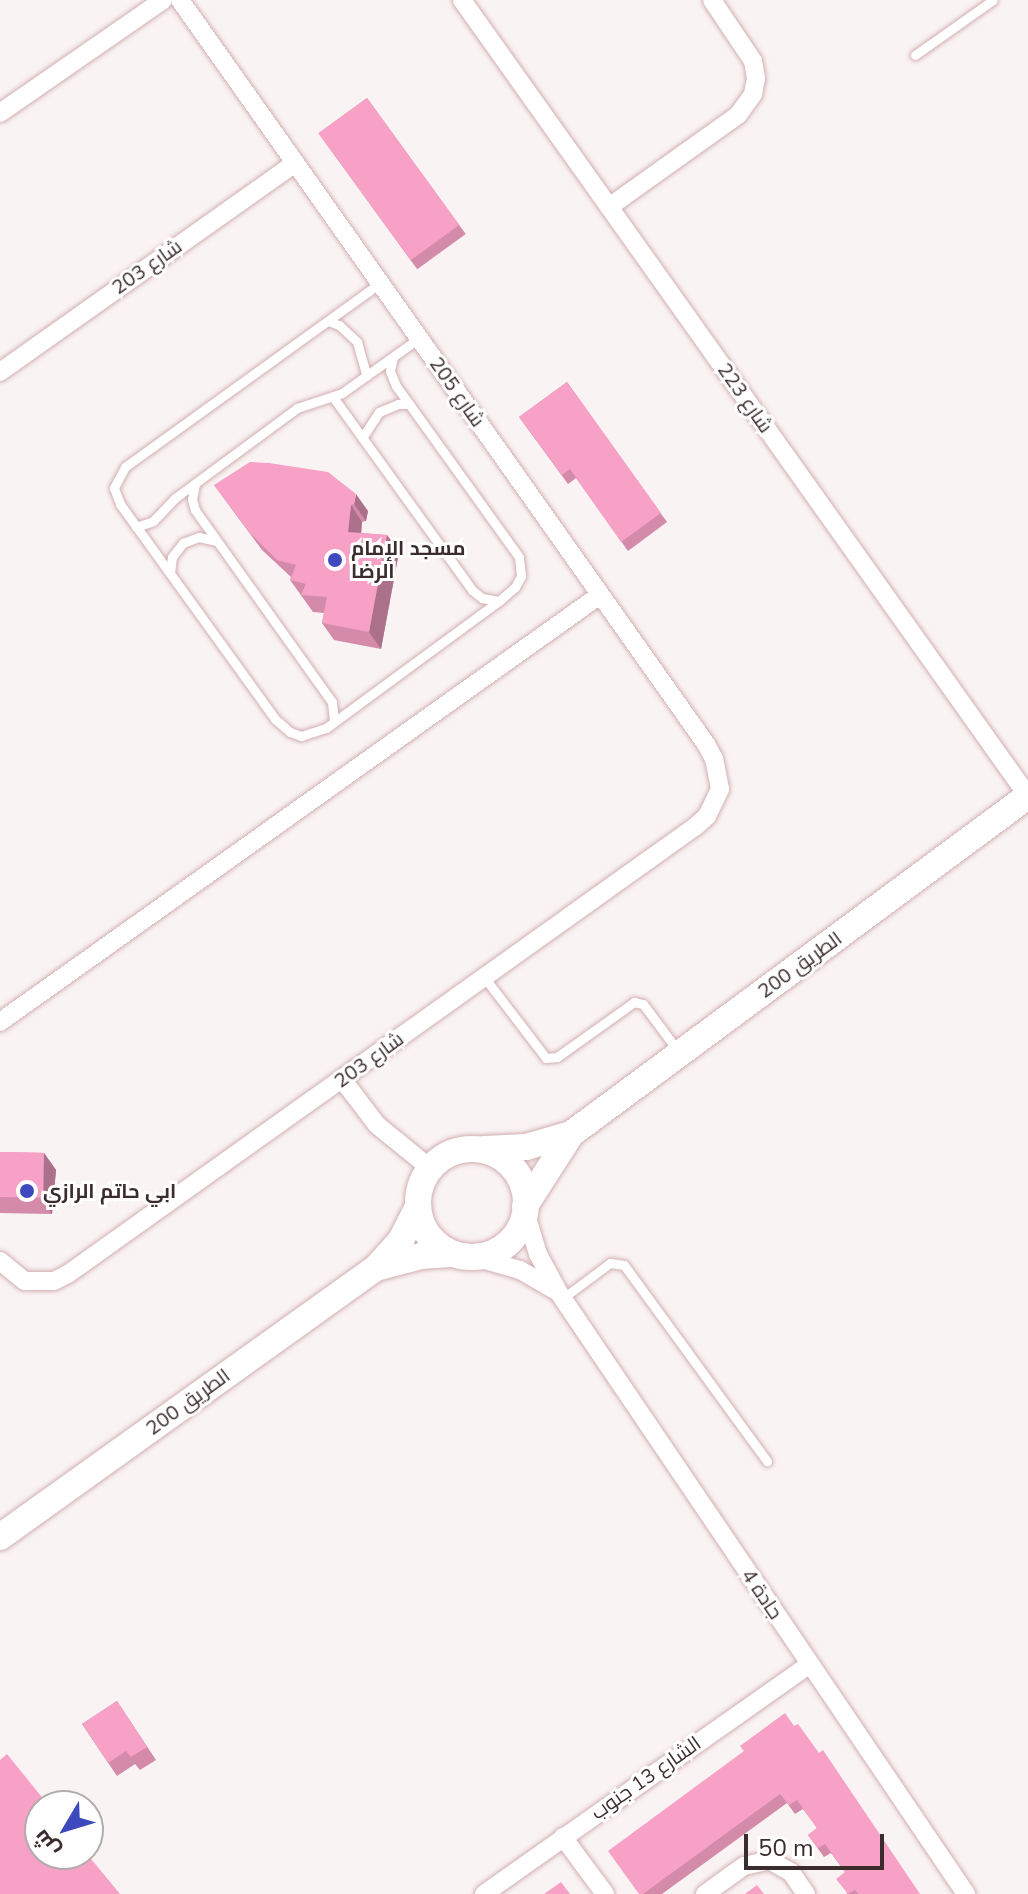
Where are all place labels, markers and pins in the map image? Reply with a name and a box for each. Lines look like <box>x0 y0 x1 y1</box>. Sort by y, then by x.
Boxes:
place label: مسجد الإمام الرضا <box>351 536 465 583</box>
marker: مسجد الإمام الرضا <box>326 551 344 569</box>
place label: ابي حاتم الرازي <box>43 1179 176 1203</box>
marker: ابي حاتم الرازي <box>18 1182 36 1200</box>

